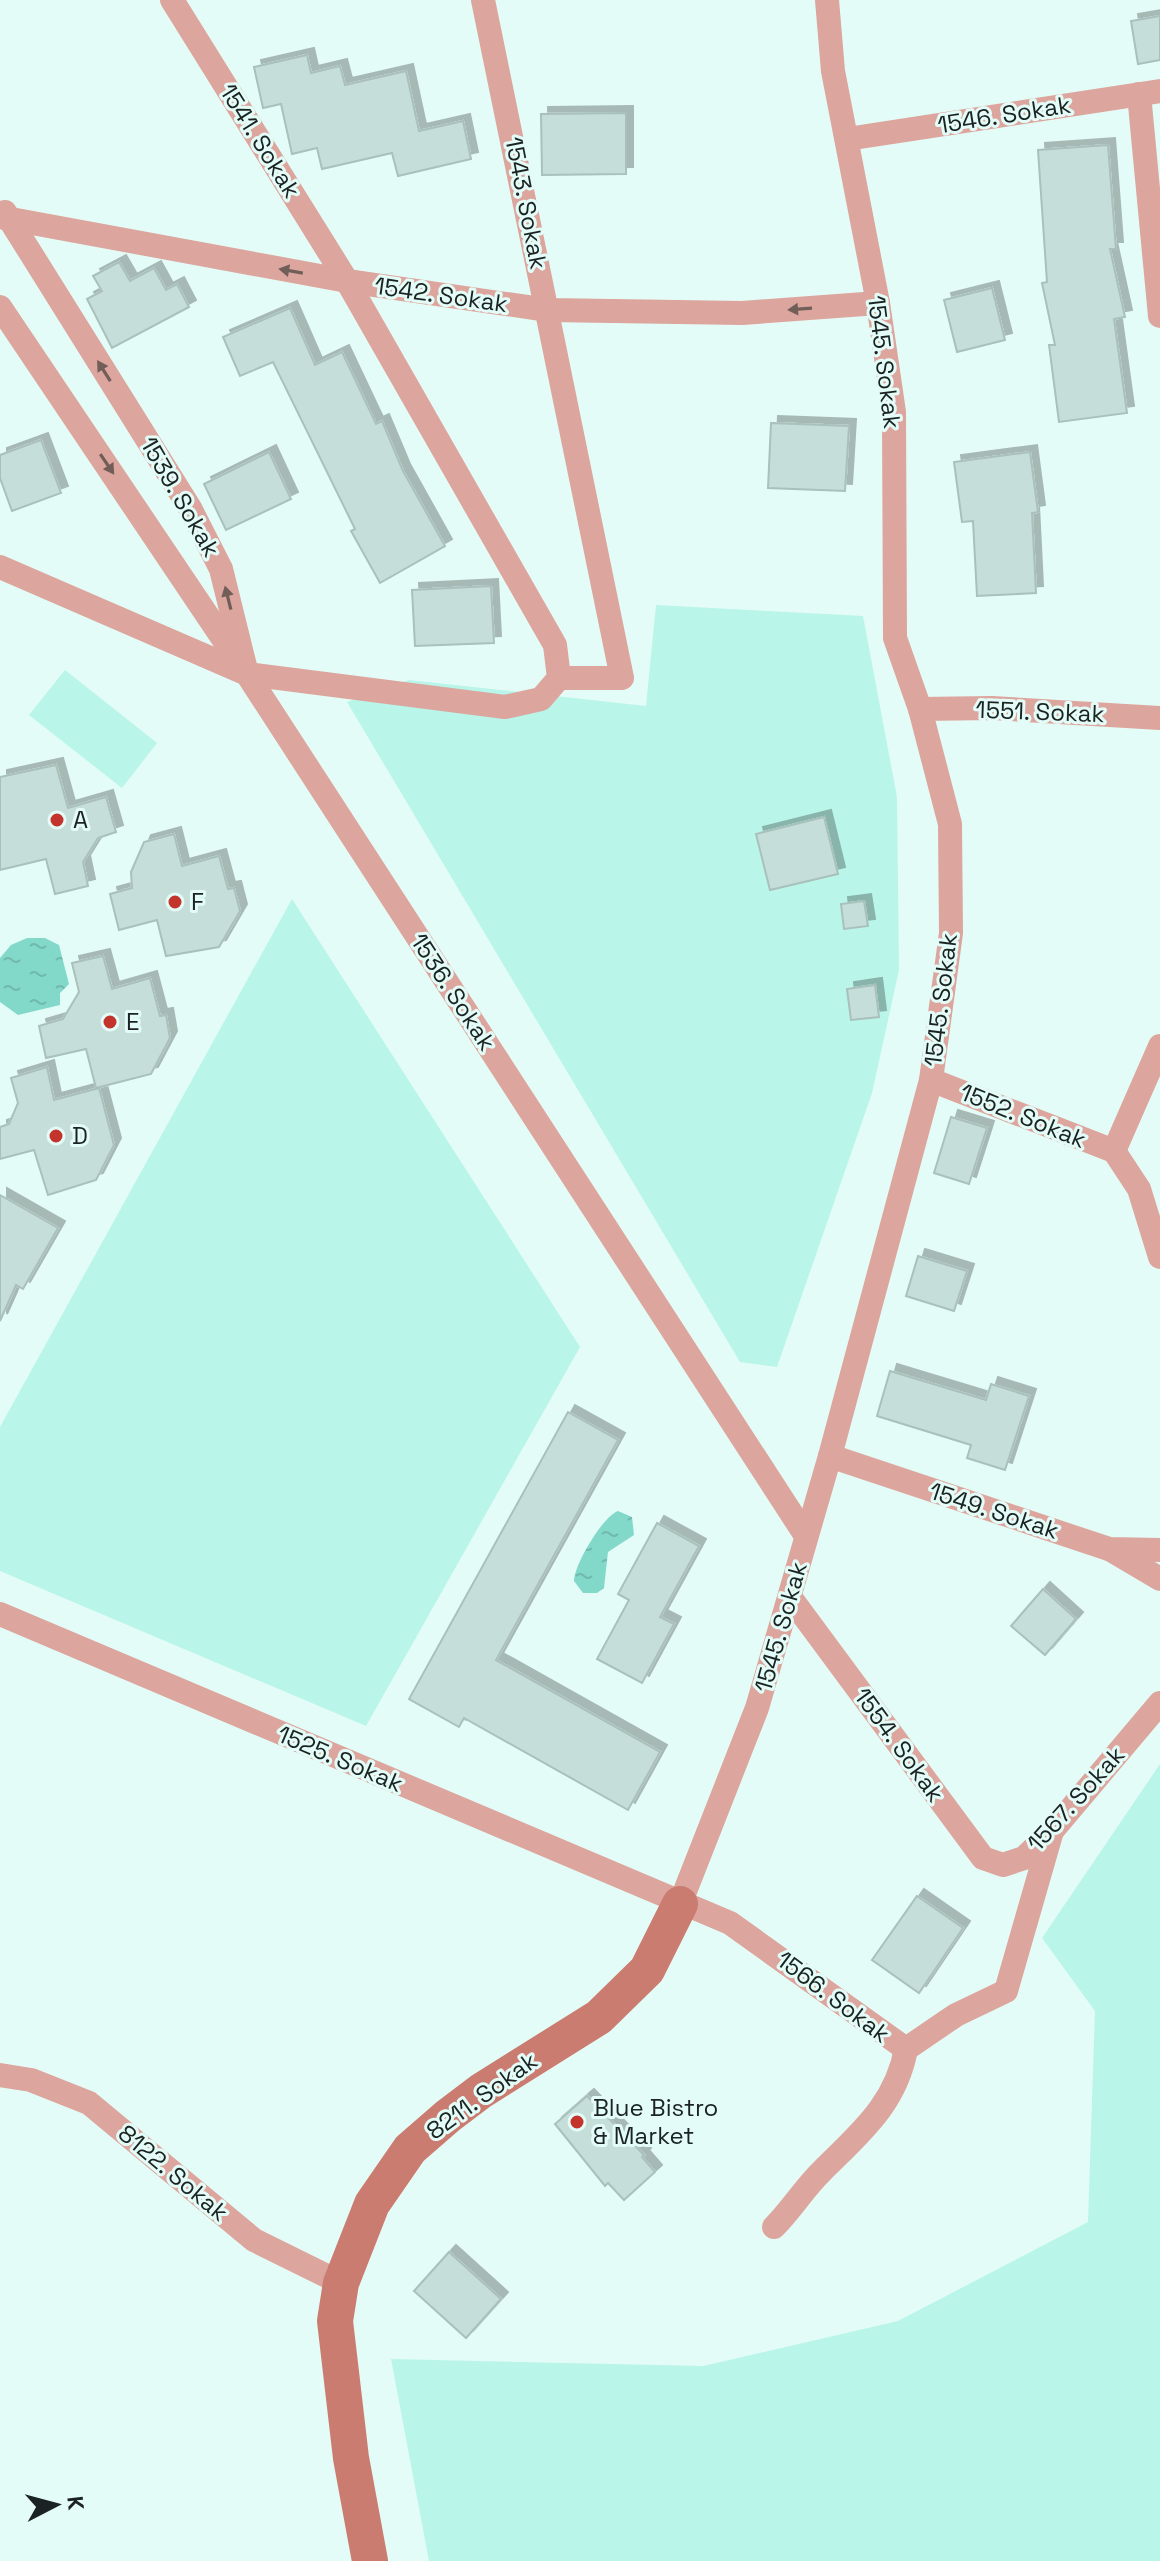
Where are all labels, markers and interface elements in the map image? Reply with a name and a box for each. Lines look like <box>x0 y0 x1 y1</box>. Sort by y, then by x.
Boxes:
street label: 1541. Sokak <box>213 78 308 204</box>
street label: 1546. Sokak <box>935 89 1073 140</box>
street label: 1543. Sokak <box>498 134 555 272</box>
one-way arrow <box>278 265 303 277</box>
street label: 1542. Sokak <box>372 270 510 319</box>
street label: 1545. Sokak <box>861 293 908 430</box>
one-way arrow <box>787 303 812 316</box>
one-way arrow <box>98 360 112 382</box>
street label: 1539. Sokak <box>134 431 227 562</box>
one-way arrow <box>100 453 115 474</box>
one-way arrow <box>221 585 234 610</box>
street label: 1551. Sokak <box>975 694 1105 729</box>
place label: A <box>73 804 88 835</box>
marker: A <box>48 811 66 829</box>
place label: F <box>191 886 204 917</box>
marker: F <box>166 893 184 911</box>
street label: 1536. Sokak <box>404 927 503 1056</box>
street label: 1545. Sokak <box>917 931 964 1068</box>
place label: E <box>126 1006 140 1037</box>
marker: E <box>101 1013 119 1031</box>
street label: 1552. Sokak <box>956 1076 1091 1155</box>
place label: D <box>72 1120 88 1151</box>
marker: D <box>47 1127 65 1145</box>
street label: 1549. Sokak <box>926 1475 1063 1546</box>
street label: 1545. Sokak <box>747 1558 814 1696</box>
street label: 1554. Sokak <box>847 1681 951 1808</box>
street label: 1525. Sokak <box>273 1718 408 1799</box>
street label: 1567. Sokak <box>1020 1740 1131 1858</box>
street label: 1566. Sokak <box>770 1944 896 2049</box>
street label: 8211. Sokak <box>420 2045 543 2146</box>
place label: Blue Bistro & Market <box>593 2092 718 2151</box>
marker: Blue Bistro & Market <box>568 2113 586 2131</box>
street label: 8122. Sokak <box>112 2118 235 2228</box>
north arrow <box>16 2465 96 2545</box>
text: K <box>61 2495 91 2511</box>

